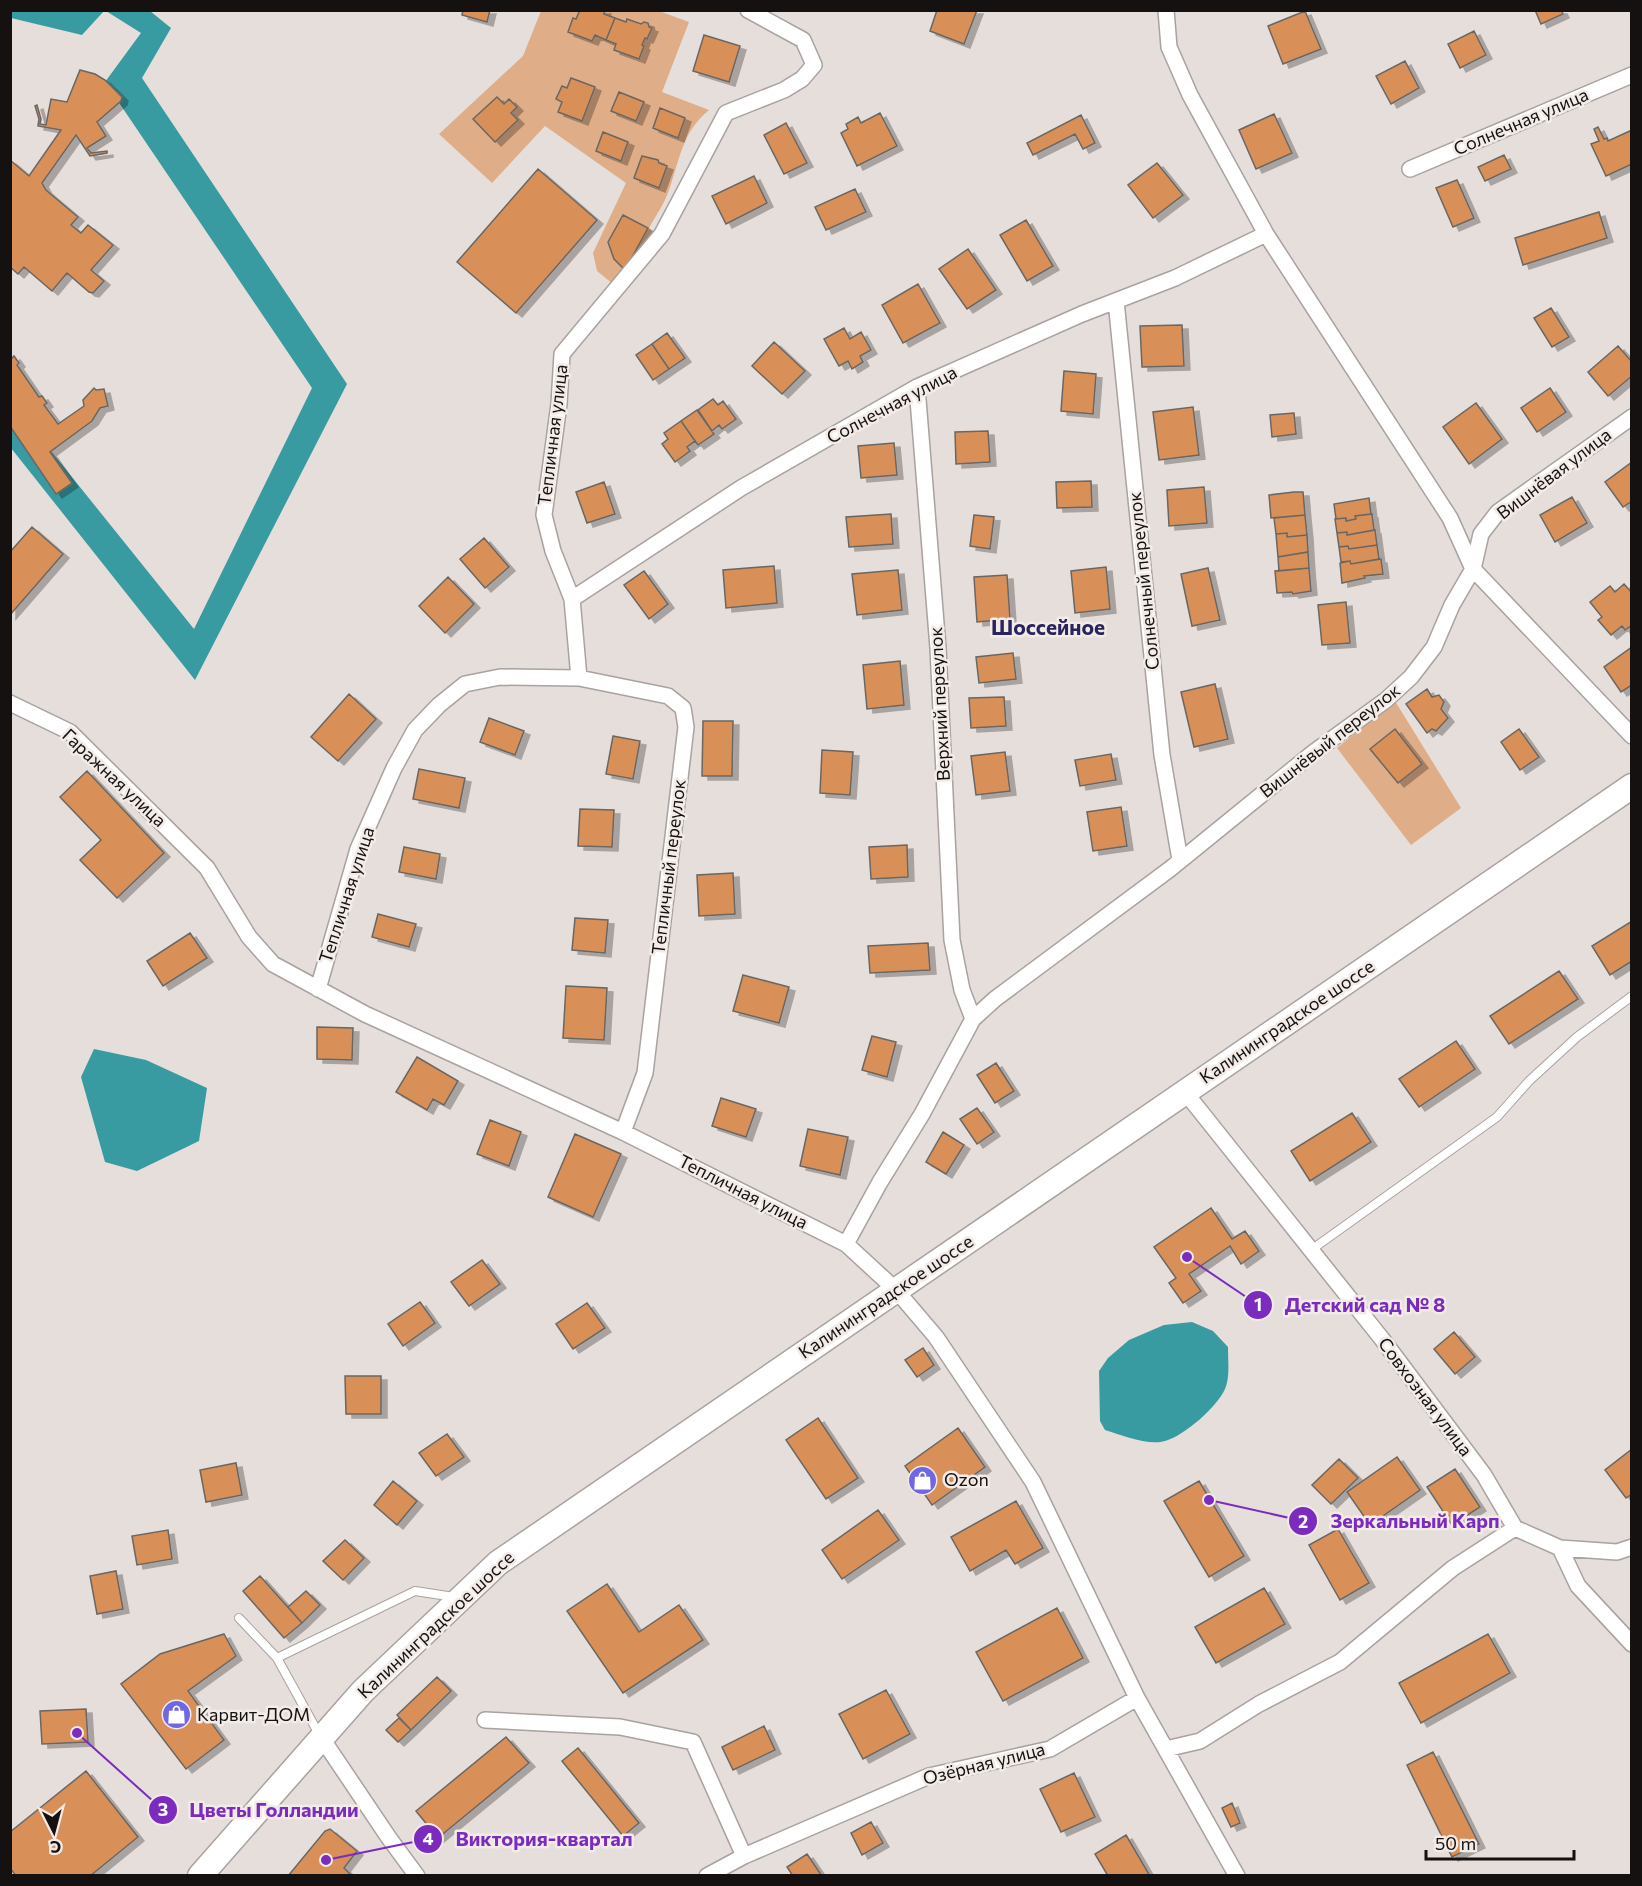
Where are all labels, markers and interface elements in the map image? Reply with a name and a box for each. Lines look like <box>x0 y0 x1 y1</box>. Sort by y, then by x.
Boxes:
street label: Солнечная улица <box>1450 83 1591 159</box>
street label: Солнечная улица <box>823 361 960 448</box>
street label: Тепличная улица <box>532 363 572 507</box>
street label: Вишнёвая улица <box>1492 423 1615 523</box>
street label: Солнечный переулок <box>1123 491 1163 671</box>
district label: Шоссейное <box>991 614 1105 639</box>
street label: Верхний переулок <box>924 626 954 782</box>
street label: Вишнёвый переулок <box>1255 678 1404 802</box>
street label: Гаражная улица <box>58 724 171 831</box>
street label: Тепличный переулок <box>646 778 690 956</box>
street label: Тепличная улица <box>314 824 378 966</box>
street label: Калининградское шоссе <box>1195 954 1378 1088</box>
street label: Тепличная улица <box>675 1149 812 1233</box>
street label: Калининградское шоссе <box>794 1229 977 1363</box>
callout: Детский сад № 8 <box>1243 1286 1457 1324</box>
text: Детский сад № 8 <box>1285 1292 1445 1316</box>
text: 1 <box>1254 1293 1262 1315</box>
street label: Совхозная улица <box>1374 1333 1478 1460</box>
shop icon: Ozon <box>907 1464 939 1496</box>
place label: Ozon <box>944 1468 989 1490</box>
callout: Зеркальный Карп <box>1288 1502 1511 1540</box>
text: Зеркальный Карп <box>1330 1508 1500 1532</box>
text: 2 <box>1298 1510 1308 1532</box>
street label: Калининградское шоссе <box>352 1546 518 1703</box>
shop icon: Карвит-ДОМ <box>160 1699 192 1731</box>
place label: Карвит-ДОМ <box>197 1703 310 1725</box>
street label: Озёрная улица <box>920 1737 1047 1789</box>
callout: Цветы Голландии <box>148 1791 371 1829</box>
text: Цветы Голландии <box>189 1797 359 1821</box>
text: 3 <box>158 1798 168 1820</box>
north arrow <box>24 1802 84 1862</box>
callout: Виктория-квартал <box>413 1820 645 1858</box>
scale bar <box>1426 1823 1574 1861</box>
text: Виктория-квартал <box>455 1826 633 1850</box>
text: 4 <box>422 1827 434 1849</box>
text: 50 m <box>1435 1832 1476 1854</box>
text: С <box>49 1837 62 1857</box>

